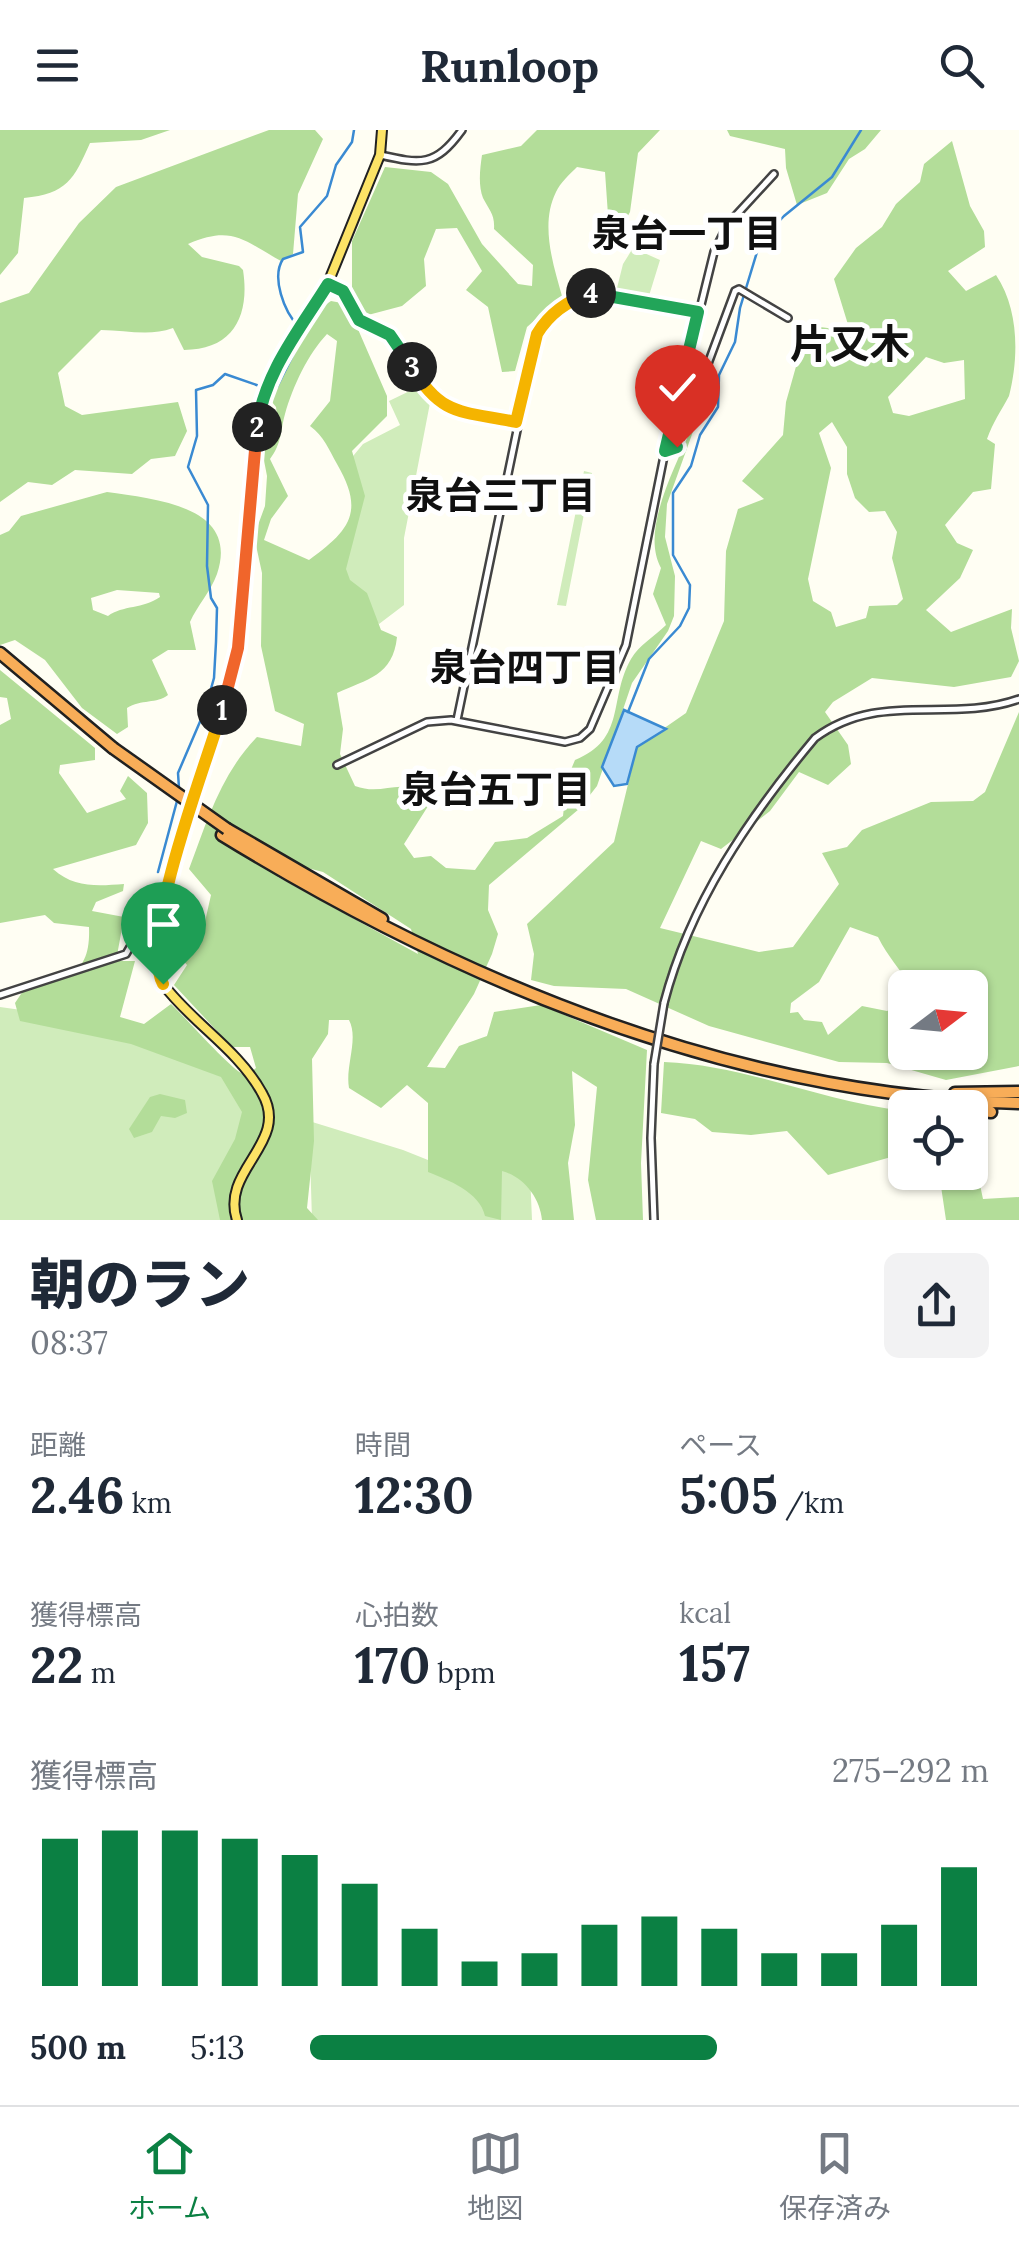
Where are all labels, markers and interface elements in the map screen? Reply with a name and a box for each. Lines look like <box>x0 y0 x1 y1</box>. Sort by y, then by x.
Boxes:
text: Runloop <box>420 37 599 94</box>
icon: menu <box>30 38 85 93</box>
icon: search <box>934 38 989 93</box>
district label: 泉台一丁目 <box>592 209 782 257</box>
pin: 4 <box>566 268 616 318</box>
text: 4 <box>583 275 599 311</box>
district label: 片又木 <box>790 318 910 369</box>
pin: 3 <box>387 342 437 392</box>
pin <box>635 345 720 448</box>
text: 3 <box>404 349 420 385</box>
icon: check <box>650 360 705 415</box>
pin: 2 <box>232 402 282 452</box>
text: 2 <box>250 409 264 445</box>
district label: 泉台三丁目 <box>406 471 596 519</box>
district label: 泉台四丁目 <box>430 643 620 691</box>
pin: 1 <box>197 685 247 735</box>
text: 1 <box>216 692 228 728</box>
district label: 泉台五丁目 <box>401 765 591 813</box>
pin <box>121 882 206 985</box>
icon: arrive <box>136 897 191 952</box>
north arrow <box>888 970 988 1070</box>
map controls <box>888 970 988 1190</box>
button: locate <box>888 1090 988 1190</box>
text: 朝のラン <box>30 1249 250 1319</box>
button: share <box>884 1253 989 1358</box>
text: 08:37 <box>30 1322 108 1363</box>
text: 距離 <box>30 1427 86 1463</box>
text: 時間 <box>355 1427 411 1463</box>
text: ペース <box>679 1427 762 1463</box>
text: 2.46 <box>30 1463 124 1527</box>
text: 12:30 <box>355 1463 474 1527</box>
text: 5:05 <box>679 1463 778 1527</box>
text: km <box>124 1485 172 1521</box>
text: /km <box>778 1485 844 1521</box>
text: kcal <box>679 1595 731 1631</box>
text: 獲得標高 <box>30 1597 142 1633</box>
text: 心拍数 <box>355 1597 439 1633</box>
text: 157 <box>679 1631 750 1695</box>
text: 22 <box>30 1633 83 1697</box>
text: 170 <box>355 1633 430 1697</box>
text: m <box>83 1655 116 1691</box>
text: bpm <box>430 1655 496 1691</box>
text: 275–292 m <box>832 1750 989 1791</box>
text: 獲得標高 <box>30 1755 158 1796</box>
text: 500 m <box>30 2027 126 2068</box>
text: 5:13 <box>190 2027 245 2068</box>
tab: ホーム <box>128 2126 211 2226</box>
tab: 地図 <box>467 2126 523 2226</box>
tab: 保存済み <box>779 2126 891 2226</box>

